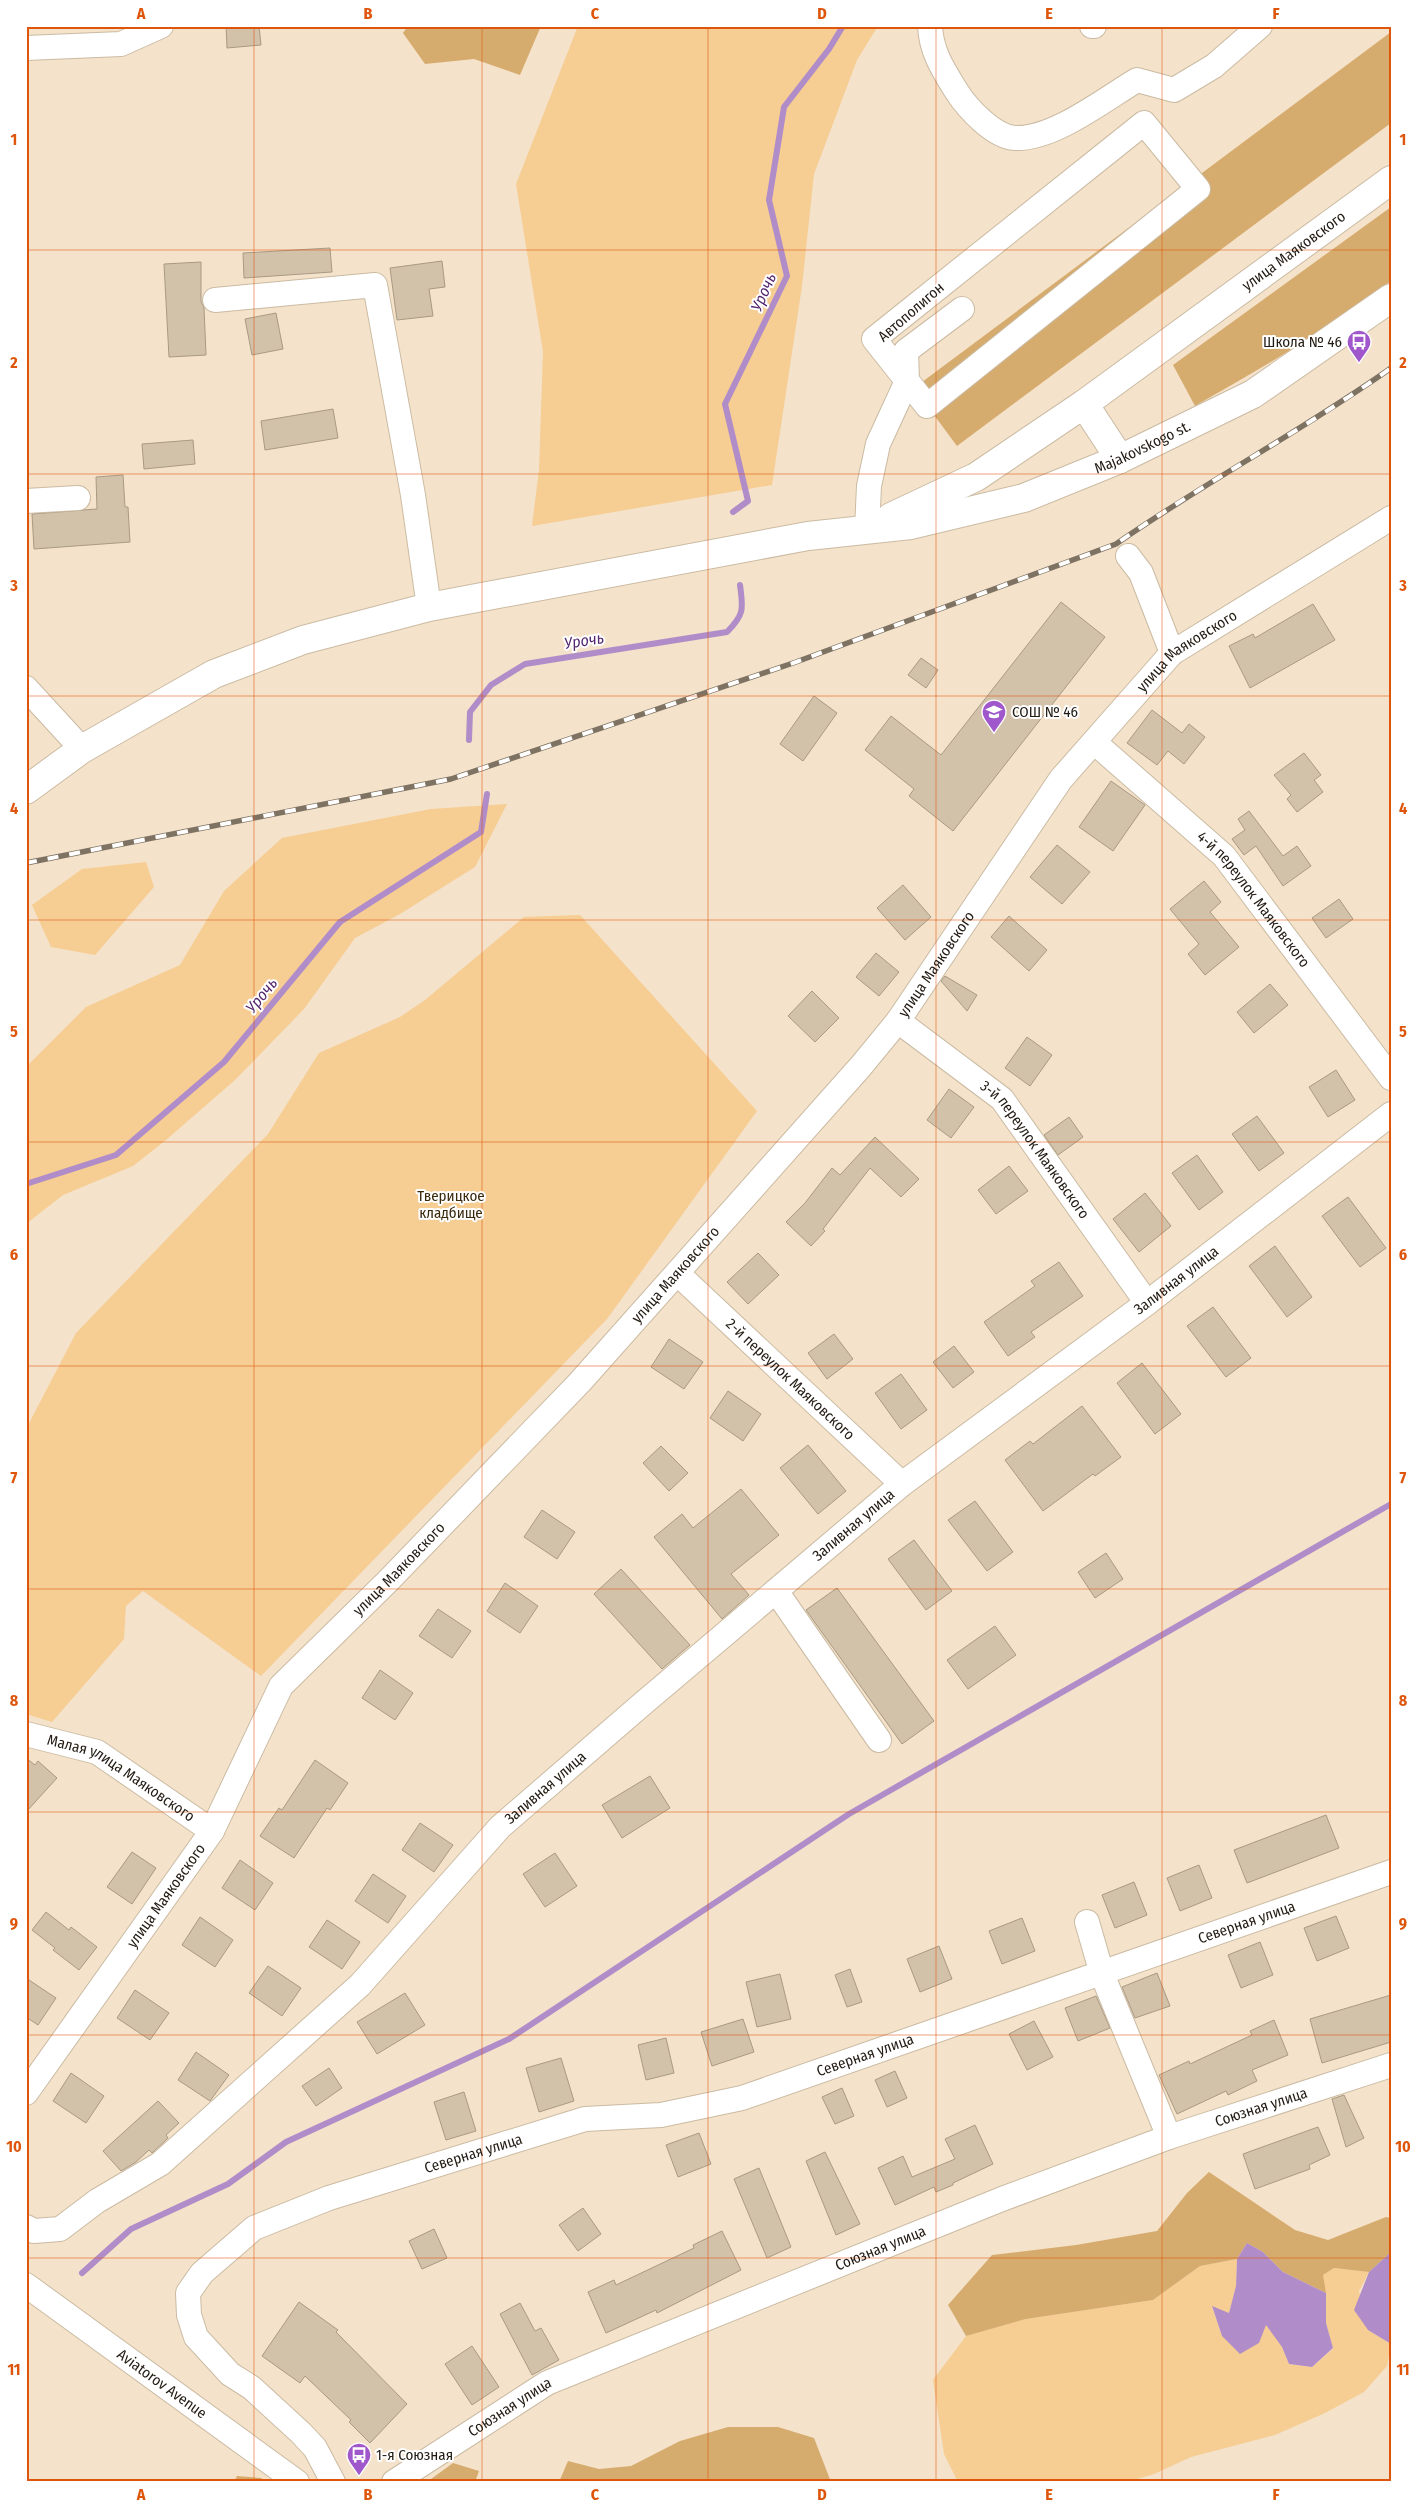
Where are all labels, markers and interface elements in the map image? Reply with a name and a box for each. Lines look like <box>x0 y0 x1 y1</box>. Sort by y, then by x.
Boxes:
text: A <box>136 4 146 23</box>
text: B <box>364 4 373 23</box>
text: C <box>591 4 600 23</box>
text: D <box>817 4 827 23</box>
text: E <box>1045 4 1053 23</box>
text: F <box>1272 4 1280 23</box>
text: 1 <box>11 130 17 149</box>
text: 1 <box>1400 130 1406 149</box>
street label: улица Маяковского <box>1239 207 1349 295</box>
water label: Урочь <box>747 270 780 314</box>
street label: Автополигон <box>874 278 948 346</box>
bus stop icon: Школа № 46 <box>1346 329 1372 363</box>
place label: Школа № 46 <box>1263 333 1342 351</box>
text: 2 <box>9 353 18 372</box>
text: 2 <box>1398 353 1407 372</box>
street label: Majakovskogo st. <box>1092 417 1193 477</box>
text: 3 <box>9 576 18 595</box>
text: 3 <box>1398 576 1407 595</box>
street label: улица Маяковского <box>1133 606 1240 696</box>
water label: Урочь <box>563 628 605 653</box>
school or university icon: СОШ № 46 <box>981 699 1007 733</box>
place label: СОШ № 46 <box>1012 703 1078 721</box>
text: 4 <box>10 799 18 818</box>
text: 4 <box>1399 799 1407 818</box>
street label: 4-й переулок Маяковского <box>1193 827 1314 971</box>
street label: улица Маяковского <box>894 908 978 1020</box>
water label: Урочь <box>241 974 281 1017</box>
text: 5 <box>10 1022 18 1041</box>
text: 5 <box>1399 1022 1407 1041</box>
street label: 3-й переулок Маяковского <box>977 1077 1093 1222</box>
park label: Тверицкое кладбище <box>417 1187 485 1222</box>
street label: улица Маяковского <box>628 1222 723 1327</box>
street label: Заливная улица <box>1130 1242 1222 1319</box>
text: 6 <box>10 1245 18 1264</box>
text: 6 <box>1399 1245 1407 1264</box>
street label: 2-й переулок Маяковского <box>722 1315 858 1444</box>
text: 7 <box>11 1468 18 1487</box>
text: 7 <box>1400 1468 1407 1487</box>
street label: Заливная улица <box>809 1485 898 1565</box>
street label: улица Маяковского <box>349 1519 449 1619</box>
text: 8 <box>10 1691 19 1710</box>
text: 8 <box>1399 1691 1408 1710</box>
street label: Малая улица Маяковского <box>45 1731 198 1825</box>
street label: Заливная улица <box>501 1748 590 1828</box>
street label: улица Маяковского <box>123 1840 209 1951</box>
street label: Северная улица <box>1196 1897 1298 1947</box>
text: 9 <box>10 1914 18 1933</box>
text: 9 <box>1399 1914 1407 1933</box>
street label: Северная улица <box>814 2030 916 2080</box>
street label: Союзная улица <box>1213 2084 1310 2131</box>
street label: Северная улица <box>422 2130 525 2177</box>
text: 10 <box>6 2137 22 2156</box>
text: 10 <box>1395 2137 1411 2156</box>
street label: Союзная улица <box>833 2222 928 2274</box>
street label: Aviatorov Avenue <box>114 2345 210 2422</box>
text: 11 <box>7 2360 21 2379</box>
text: 11 <box>1396 2360 1410 2379</box>
street label: Союзная улица <box>465 2373 554 2441</box>
bus stop icon: 1-я Союзная <box>346 2442 372 2476</box>
place label: 1-я Союзная <box>376 2446 453 2464</box>
text: A <box>136 2485 146 2504</box>
text: B <box>364 2485 373 2504</box>
text: C <box>591 2485 600 2504</box>
text: D <box>817 2485 827 2504</box>
text: E <box>1045 2485 1053 2504</box>
text: F <box>1272 2485 1280 2504</box>

